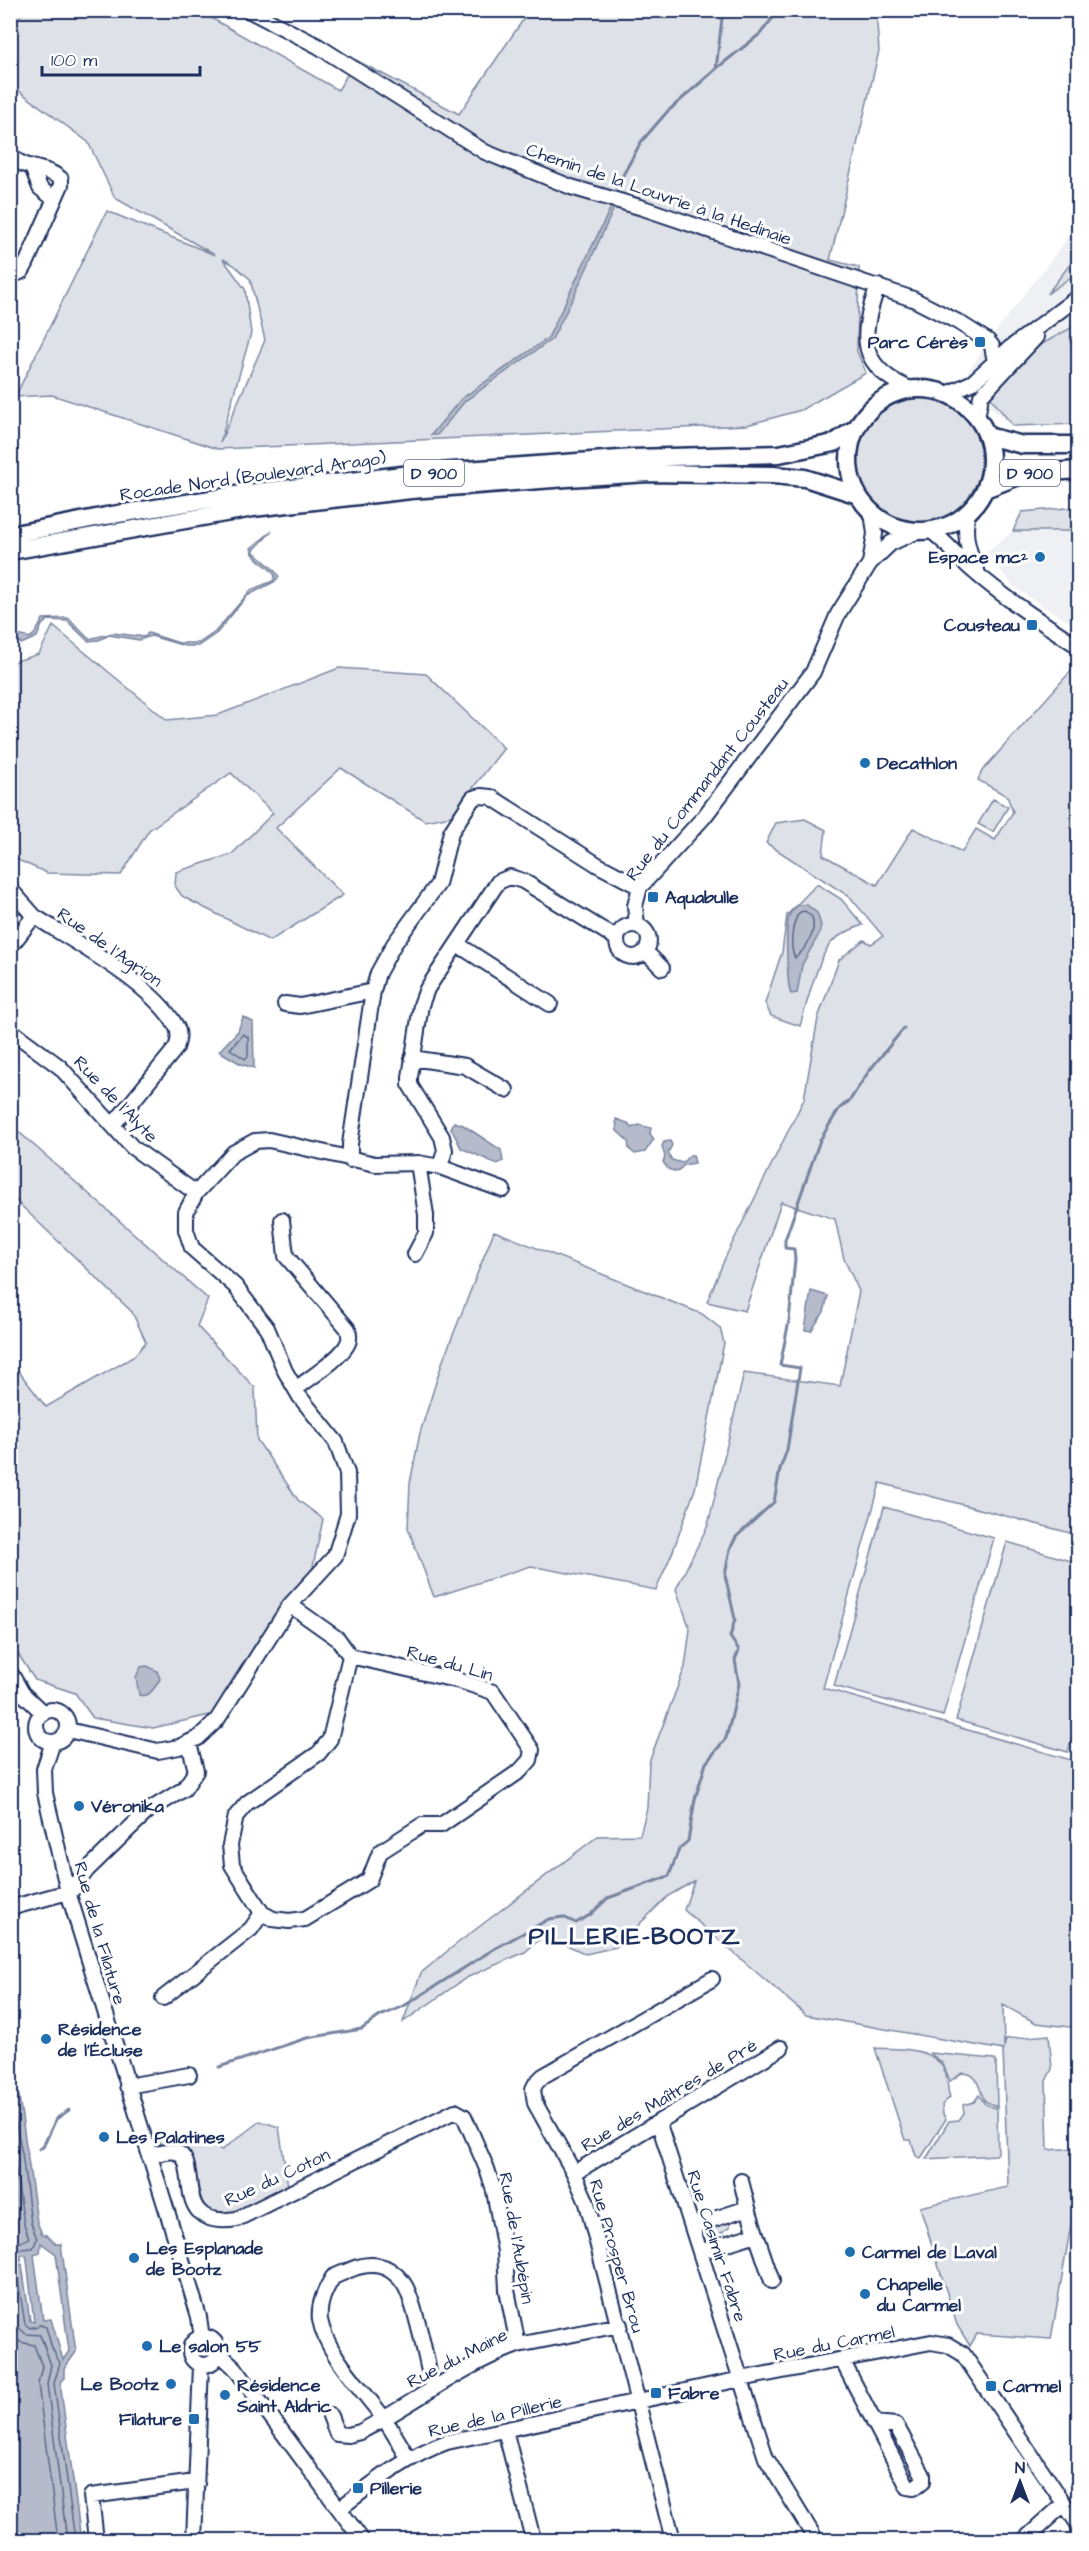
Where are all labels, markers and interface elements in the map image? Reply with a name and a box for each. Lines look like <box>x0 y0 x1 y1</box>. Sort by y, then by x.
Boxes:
scale bar <box>42 39 200 77</box>
text: 100 m <box>51 48 97 73</box>
street label: Chemin de la Louvrie à la Hedinaie <box>523 137 795 252</box>
place label: Parc Cérès <box>868 330 968 355</box>
marker: Parc Cérès <box>973 335 987 349</box>
street label: Rocade Nord (Boulevard Arago) <box>118 445 388 509</box>
road number: D 900 <box>404 460 464 486</box>
road number: D 900 <box>1000 460 1060 486</box>
place label: Espace mc² <box>929 545 1028 570</box>
marker: Espace mc² <box>1033 550 1047 564</box>
place label: Cousteau <box>944 613 1020 638</box>
marker: Cousteau <box>1025 618 1039 632</box>
street label: Rue du Commandant Cousteau <box>620 672 795 886</box>
place label: Decathlon <box>877 751 957 776</box>
marker: Decathlon <box>858 756 872 770</box>
place label: Aquabulle <box>665 885 739 910</box>
marker: Aquabulle <box>646 890 660 904</box>
street label: Rue de l'Agrion <box>51 902 167 994</box>
street label: Rue de l'Alyte <box>67 1050 164 1149</box>
street label: Rue du Lin <box>404 1639 496 1688</box>
place label: Véronika <box>90 1794 165 1819</box>
marker: Véronika <box>72 1799 86 1813</box>
street label: Rue de la Filature <box>67 1859 132 2008</box>
district label: PILLERIE-BOOTZ <box>529 1920 741 1954</box>
place label: Résidence de l'Écluse <box>57 2017 143 2063</box>
marker: Résidence de l'Écluse <box>39 2032 53 2046</box>
street label: Rue des Maîtres de Pré <box>576 2033 762 2158</box>
place label: Les Palatines <box>116 2125 225 2150</box>
marker: Les Palatines <box>97 2130 111 2144</box>
street label: Rue du Coton <box>220 2142 334 2213</box>
street label: Rue Casimir Fabre <box>680 2167 753 2325</box>
street label: Rue de l'Aubépin <box>493 2170 540 2306</box>
street label: Rue Prosper Brou <box>583 2177 650 2336</box>
place label: Les Esplanade de Bootz <box>145 2236 264 2282</box>
place label: Carmel de Laval <box>862 2240 997 2265</box>
marker: Carmel de Laval <box>843 2245 857 2259</box>
marker: Les Esplanade de Bootz <box>127 2251 141 2265</box>
place label: Chapelle du Carmel <box>876 2272 961 2318</box>
marker: Chapelle du Carmel <box>858 2287 872 2301</box>
street label: Rue du Carmel <box>771 2319 897 2367</box>
street label: Rue du Maine <box>403 2322 512 2395</box>
place label: Le salon 55 <box>159 2334 262 2359</box>
marker: Le salon 55 <box>140 2339 154 2353</box>
place label: Le Bootz <box>80 2372 160 2397</box>
place label: Résidence Saint Aldric <box>236 2373 332 2419</box>
place label: Carmel <box>1003 2374 1062 2399</box>
marker: Le Bootz <box>164 2377 178 2391</box>
marker: Carmel <box>984 2379 998 2393</box>
place label: Fabre <box>668 2381 720 2406</box>
marker: Fabre <box>649 2386 663 2400</box>
marker: Résidence Saint Aldric <box>218 2388 232 2402</box>
street label: Rue de la Pillerie <box>426 2389 565 2444</box>
place label: Filature <box>119 2407 182 2432</box>
marker: Filature <box>187 2412 201 2426</box>
north arrow <box>990 2452 1050 2512</box>
text: N <box>1015 2457 1025 2479</box>
place label: Pillerie <box>370 2476 422 2501</box>
marker: Pillerie <box>351 2481 365 2495</box>

